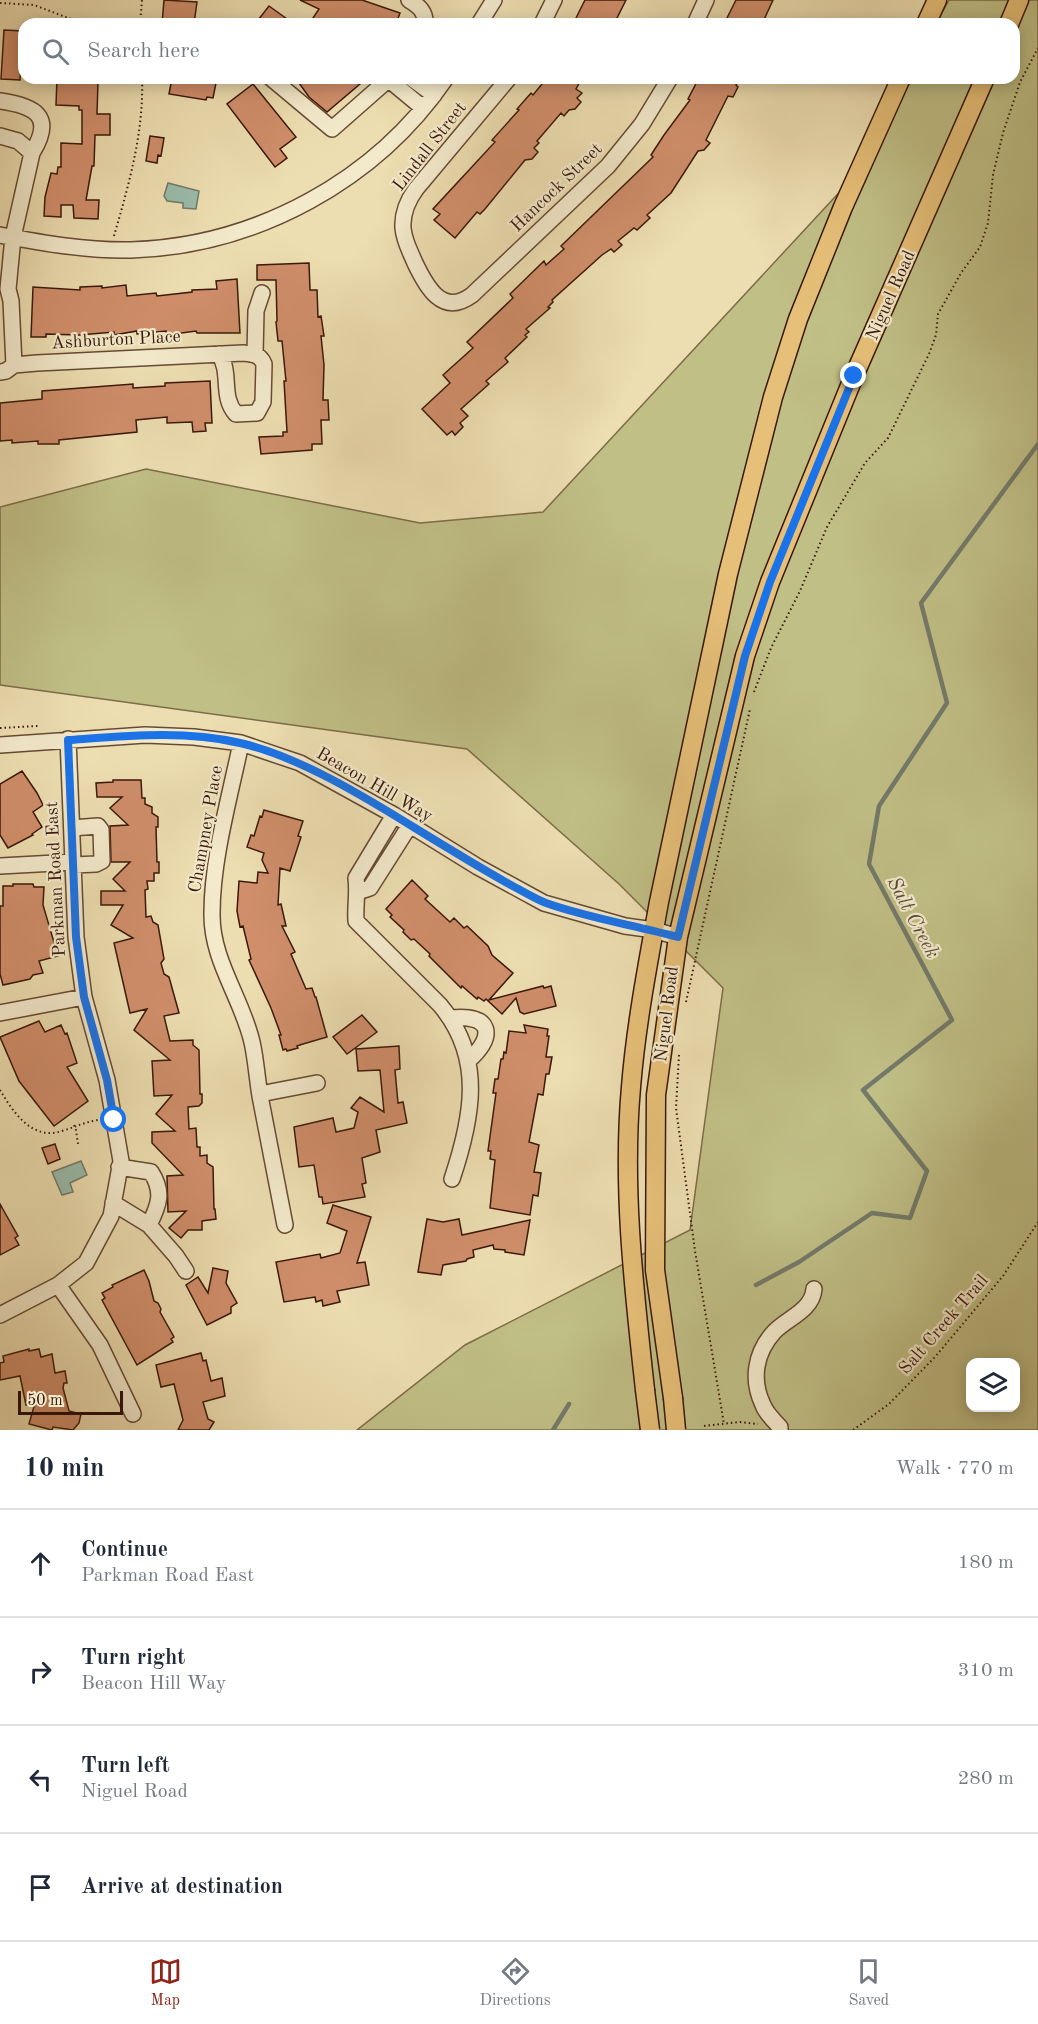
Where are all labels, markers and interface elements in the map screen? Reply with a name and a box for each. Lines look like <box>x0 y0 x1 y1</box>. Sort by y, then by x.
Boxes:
search box <box>18 18 1020 84</box>
icon: search <box>39 35 72 68</box>
text: Search here <box>87 40 200 62</box>
street label: Lindall Street <box>390 99 470 194</box>
street label: Hancock Street <box>507 140 606 236</box>
street label: Niguel Road <box>863 248 919 343</box>
street label: Ashburton Place <box>51 328 181 352</box>
route end <box>840 362 866 388</box>
street label: Beacon Hill Way <box>313 744 436 826</box>
street label: Champney Place <box>186 764 226 894</box>
street label: Parkman Road East <box>43 801 69 957</box>
water label: Salt Creek <box>882 874 942 962</box>
street label: Niguel Road <box>652 965 682 1063</box>
route start <box>100 1106 126 1132</box>
street label: Salt Creek Trail <box>896 1271 992 1378</box>
map controls <box>966 1358 1020 1412</box>
button: layers <box>966 1358 1020 1412</box>
scale bar <box>18 1388 123 1416</box>
text: 50 m <box>27 1393 63 1409</box>
text: 10 min <box>24 1456 104 1482</box>
text: Walk · 770 m <box>895 1459 1014 1479</box>
text: Continue <box>81 1539 168 1561</box>
icon: ahead <box>24 1547 57 1580</box>
text: 180 m <box>958 1553 1014 1573</box>
text: Parkman Road East <box>81 1566 254 1586</box>
text: Turn right <box>81 1647 185 1669</box>
icon: right <box>24 1655 57 1688</box>
text: 310 m <box>958 1661 1014 1681</box>
text: Beacon Hill Way <box>81 1674 226 1694</box>
text: Turn left <box>81 1755 170 1777</box>
icon: left <box>24 1763 57 1796</box>
text: 280 m <box>958 1769 1014 1789</box>
text: Niguel Road <box>81 1782 188 1802</box>
icon: arrive <box>24 1871 57 1904</box>
text: Arrive at destination <box>81 1876 283 1898</box>
tab: Map <box>149 1955 182 2011</box>
tab: Directions <box>480 1955 551 2011</box>
tab: Saved <box>848 1955 889 2011</box>

